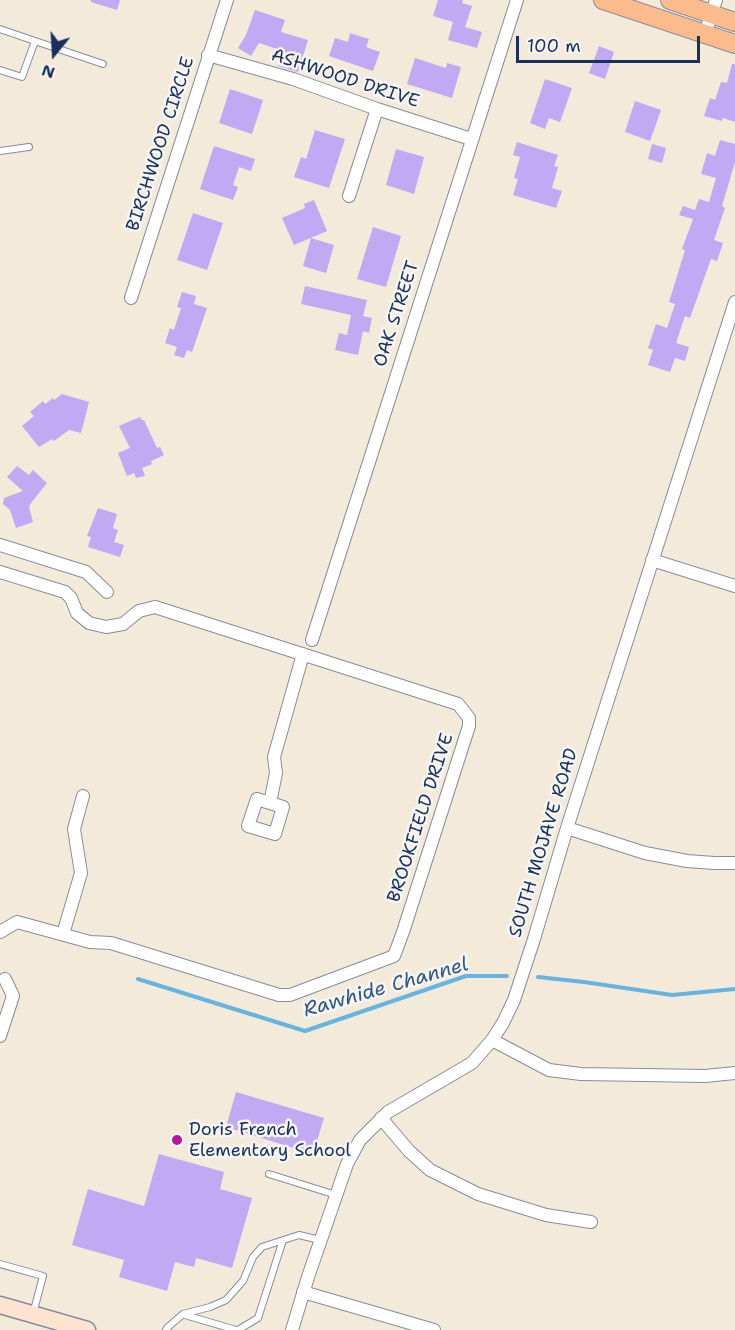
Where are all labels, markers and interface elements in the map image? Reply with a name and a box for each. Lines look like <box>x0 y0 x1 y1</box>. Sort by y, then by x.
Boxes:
north arrow <box>24 24 84 84</box>
scale bar <box>519 24 704 62</box>
text: 100 m <box>527 34 581 58</box>
street label: ASHWOOD DRIVE <box>268 45 422 113</box>
street label: BIRCHWOOD CIRCLE <box>123 54 199 234</box>
text: N <box>39 60 58 84</box>
street label: OAK STREET <box>370 258 424 370</box>
street label: BROOKFIELD DRIVE <box>383 731 459 905</box>
street label: SOUTH MOJAVE ROAD <box>505 746 583 940</box>
water label: Rawhide Channel <box>301 953 471 1023</box>
place label: Doris French Elementary School <box>189 1119 351 1162</box>
marker: Doris French Elementary School <box>170 1133 184 1147</box>

